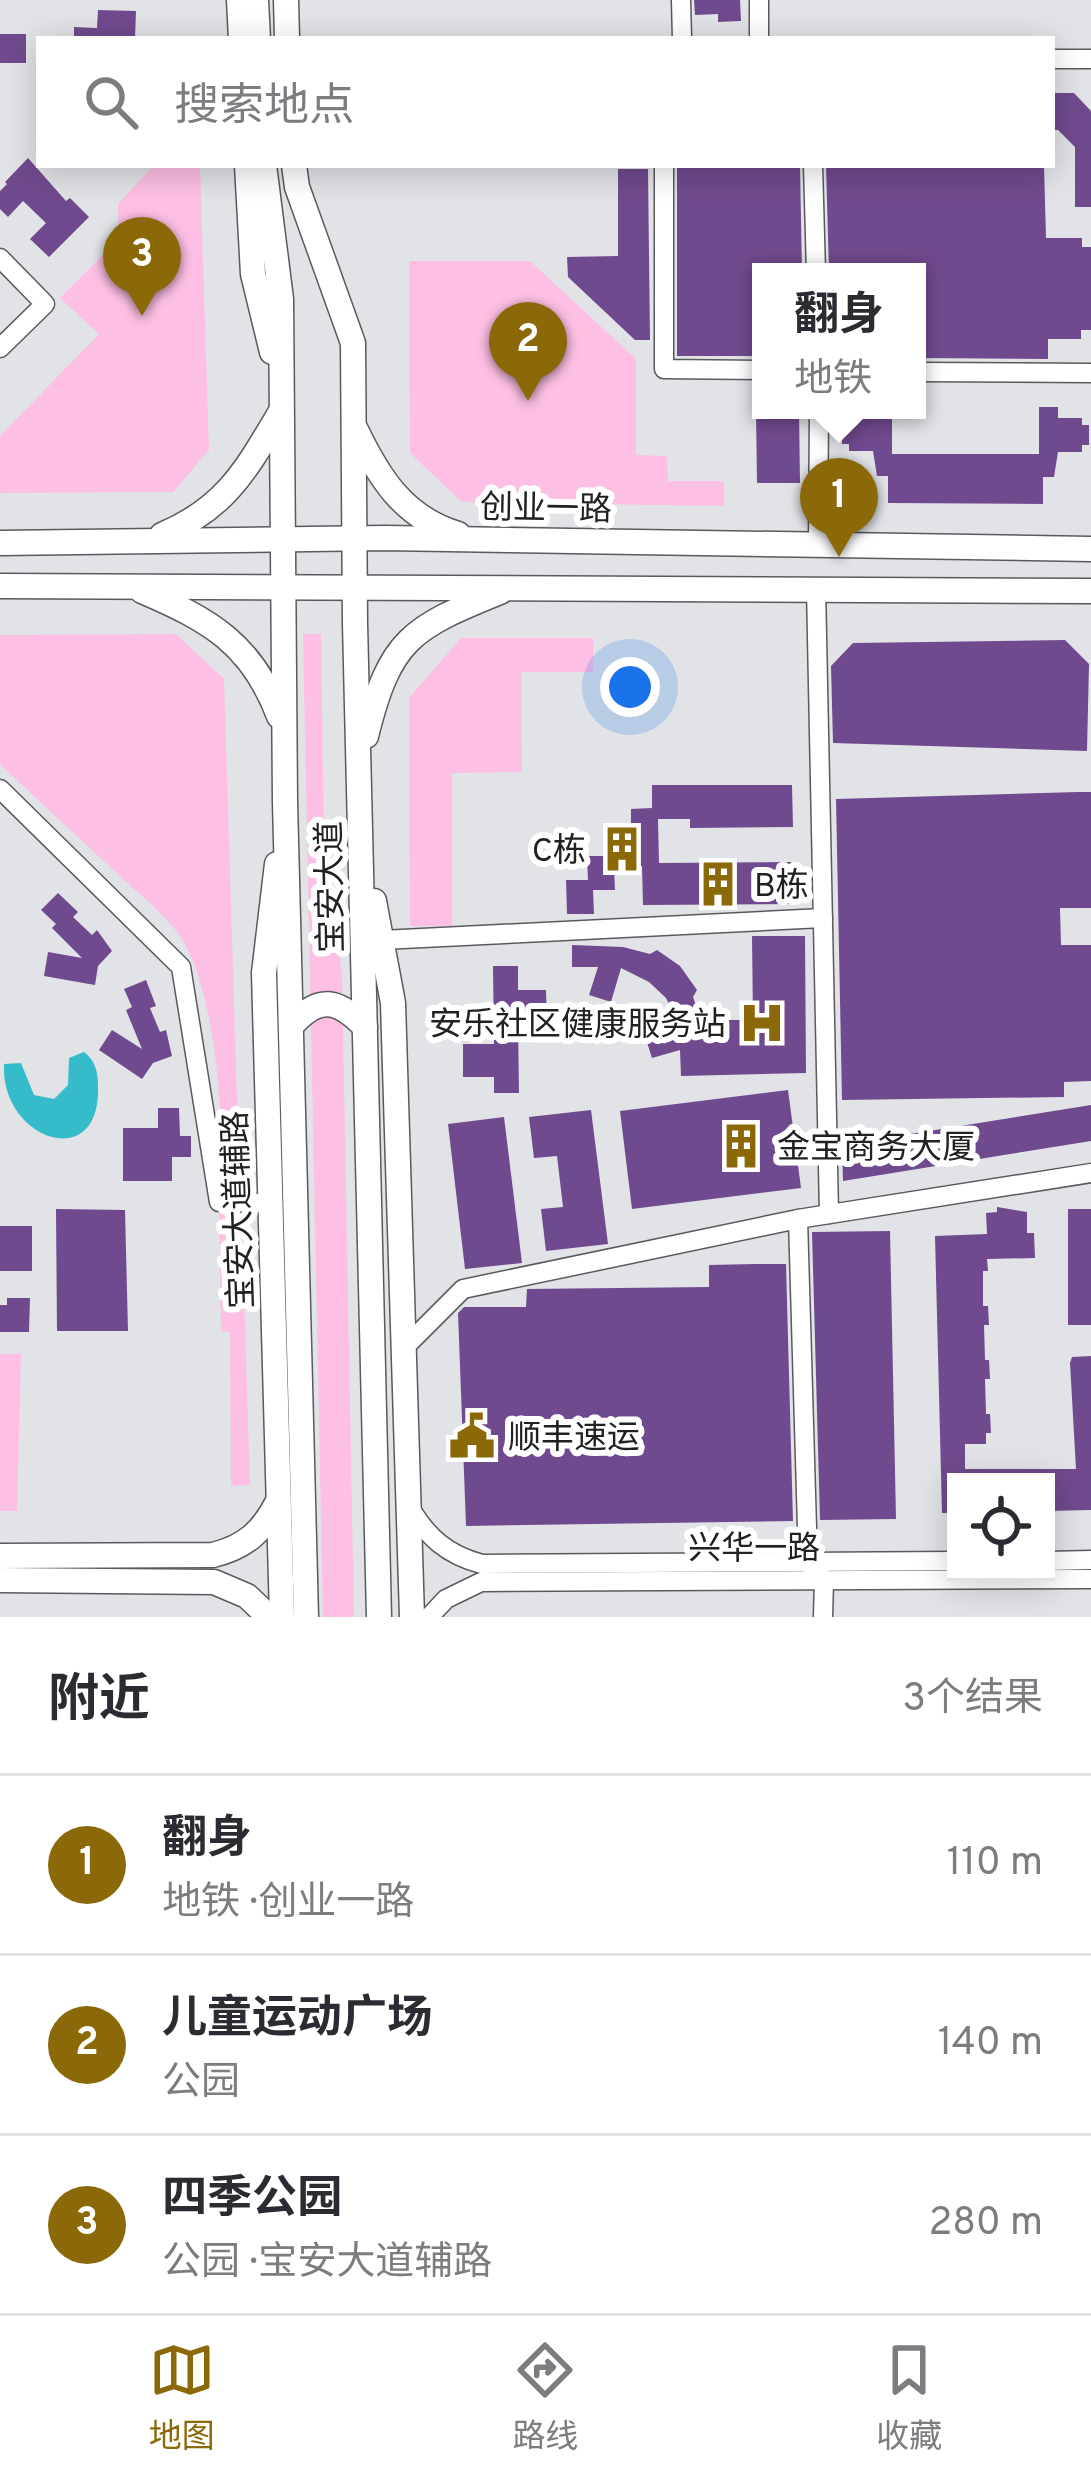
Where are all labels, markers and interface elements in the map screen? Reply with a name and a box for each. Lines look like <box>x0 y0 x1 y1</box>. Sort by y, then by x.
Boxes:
search box <box>36 36 1055 168</box>
icon: search <box>78 69 144 135</box>
text: 搜索地点 <box>174 80 354 137</box>
pin: 3 <box>103 217 181 316</box>
popup <box>752 263 926 419</box>
text: 翻身 <box>794 289 884 346</box>
pin: 2 <box>489 302 567 401</box>
text: 地铁 <box>794 357 872 406</box>
pin: 1 <box>800 458 878 557</box>
street label: 创业一路 <box>480 489 612 533</box>
your location <box>600 657 660 717</box>
street label: 宝安大道 <box>311 821 355 953</box>
building icon: C栋 <box>597 824 647 874</box>
place label: C栋 <box>532 832 586 874</box>
building icon: B栋 <box>693 859 743 909</box>
place label: B栋 <box>754 867 809 909</box>
hospital icon: 安乐社区健康服务站 <box>737 998 787 1048</box>
place label: 安乐社区健康服务站 <box>429 1006 726 1048</box>
street label: 宝安大道辅路 <box>217 1110 265 1310</box>
building icon: 金宝商务大厦 <box>716 1121 766 1171</box>
place label: 金宝商务大厦 <box>777 1129 975 1171</box>
public building icon: 顺丰速运 <box>447 1411 497 1461</box>
place label: 顺丰速运 <box>508 1419 640 1461</box>
map controls <box>947 1473 1055 1581</box>
button: locate <box>947 1473 1055 1581</box>
street label: 兴华一路 <box>688 1530 820 1572</box>
text: 附近 <box>48 1670 150 1735</box>
text: 3个结果 <box>903 1676 1043 1725</box>
text: 翻身 <box>162 1812 252 1869</box>
text: 1 <box>79 1840 95 1889</box>
text: 110 m <box>947 1840 1043 1889</box>
text: 地铁 · 创业一路 <box>162 1880 414 1929</box>
text: 儿童运动广场 <box>162 1992 432 2049</box>
text: 2 <box>75 2020 99 2069</box>
text: 140 m <box>938 2020 1043 2069</box>
text: 公园 <box>162 2060 240 2109</box>
text: 四季公园 <box>162 2172 342 2229</box>
text: 3 <box>75 2200 99 2249</box>
text: 280 m <box>928 2200 1043 2249</box>
text: 公园 · 宝安大道辅路 <box>162 2240 492 2289</box>
tab: 地图 <box>149 2337 215 2460</box>
tab: 路线 <box>512 2337 578 2460</box>
tab: 收藏 <box>876 2337 942 2460</box>

